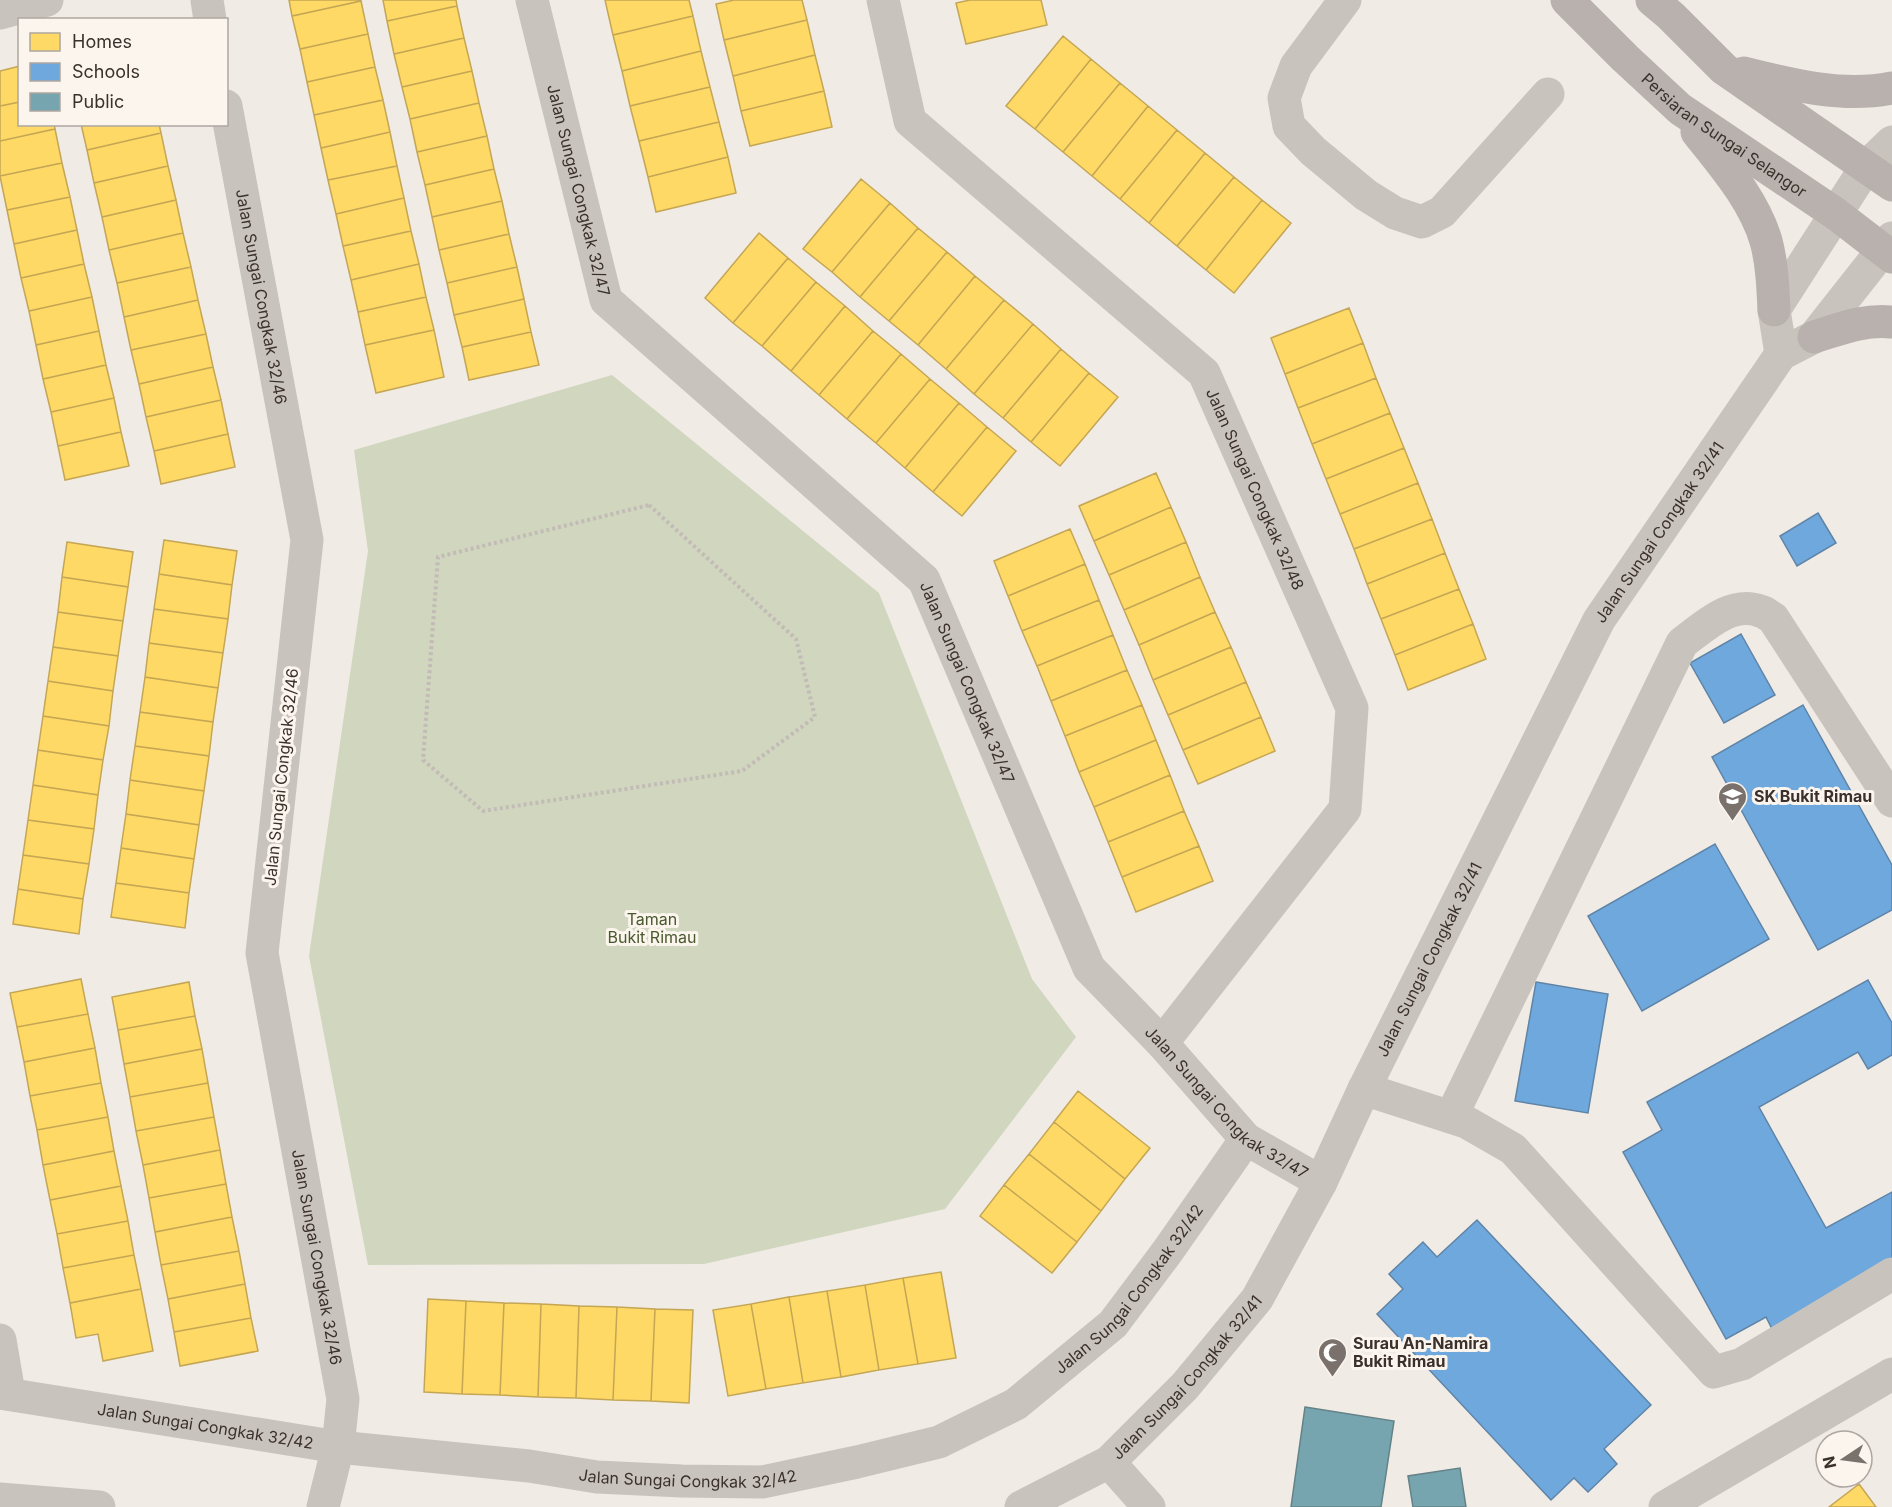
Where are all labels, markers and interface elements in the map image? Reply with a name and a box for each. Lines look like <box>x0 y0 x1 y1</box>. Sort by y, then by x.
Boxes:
legend <box>18 18 228 126</box>
text: Homes <box>72 31 132 52</box>
text: Schools <box>72 61 140 82</box>
street label: Persiaran Sungai Selangor <box>1637 69 1811 201</box>
street label: Jalan Sungai Congkak 32/47 <box>543 82 615 298</box>
text: Public <box>72 91 124 112</box>
street label: Jalan Sungai Congkak 32/46 <box>232 187 291 406</box>
street label: Jalan Sungai Congkak 32/48 <box>1202 385 1309 593</box>
street label: Jalan Sungai Congkak 32/41 <box>1590 438 1728 627</box>
street label: Jalan Sungai Congkak 32/47 <box>916 578 1019 787</box>
street label: Jalan Sungai Congkak 32/46 <box>260 667 302 887</box>
school or university icon: SK Bukit Rimau <box>1717 780 1749 822</box>
place label: SK Bukit Rimau <box>1754 786 1872 806</box>
street label: Jalan Sungai Congkak 32/41 <box>1372 859 1486 1060</box>
park label: Taman Bukit Rimau <box>608 909 696 947</box>
street label: Jalan Sungai Congkak 32/47 <box>1141 1022 1312 1183</box>
street label: Jalan Sungai Congkak 32/46 <box>288 1148 347 1366</box>
street label: Jalan Sungai Congkak 32/42 <box>1051 1200 1207 1378</box>
street label: Jalan Sungai Congkak 32/41 <box>1107 1291 1266 1464</box>
place label: Surau An-Namira Bukit Rimau <box>1353 1333 1488 1371</box>
mosque icon: Surau An-Namira Bukit Rimau <box>1316 1336 1348 1378</box>
street label: Jalan Sungai Congkak 32/42 <box>96 1399 315 1453</box>
north arrow <box>1814 1429 1874 1489</box>
text: N <box>1818 1454 1841 1471</box>
street label: Jalan Sungai Congkak 32/42 <box>577 1464 798 1492</box>

